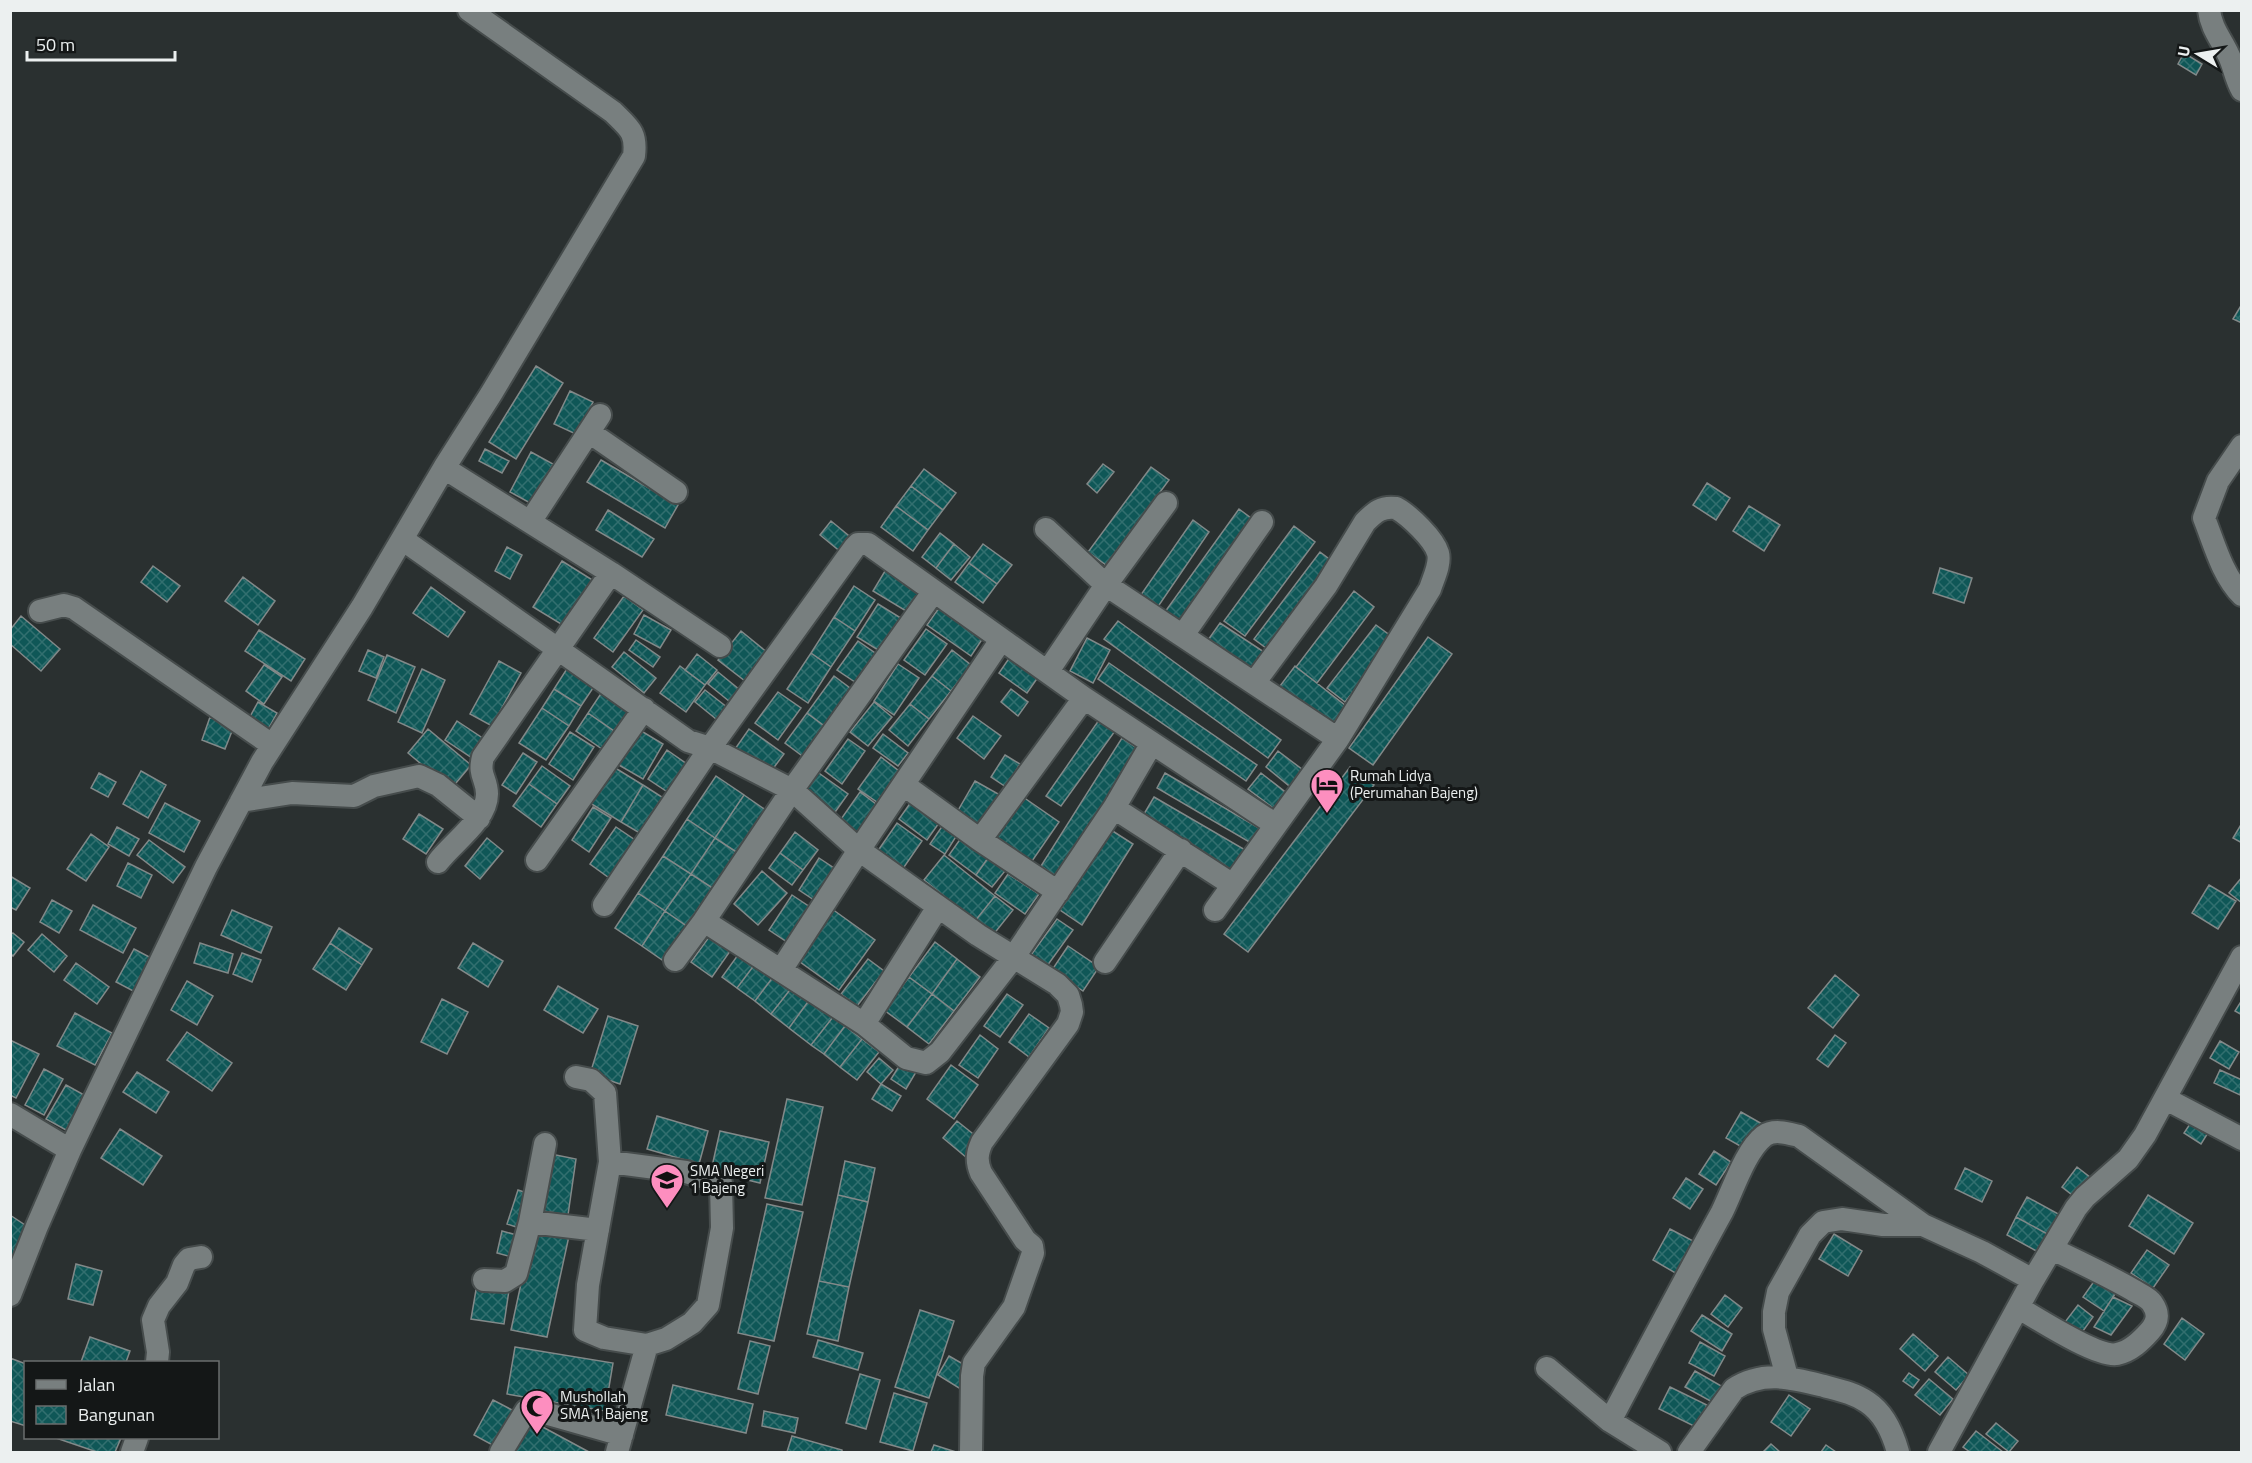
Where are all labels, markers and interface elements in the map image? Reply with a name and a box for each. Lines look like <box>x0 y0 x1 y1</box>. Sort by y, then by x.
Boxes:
scale bar <box>27 24 176 62</box>
north arrow <box>2168 24 2228 84</box>
text: 50 m <box>36 31 75 58</box>
text: U <box>2170 44 2196 59</box>
place label: Rumah Lidya (Perumahan Bajeng) <box>1350 764 1478 804</box>
hotel icon: Rumah Lidya (Perumahan Bajeng) <box>1309 767 1345 814</box>
place label: SMA Negeri 1 Bajeng <box>690 1159 764 1199</box>
school or university icon: SMA Negeri 1 Bajeng <box>649 1162 685 1209</box>
legend <box>24 1361 219 1439</box>
text: Jalan <box>78 1371 115 1398</box>
place label: Mushollah SMA 1 Bajeng <box>560 1385 648 1425</box>
mosque icon: Mushollah SMA 1 Bajeng <box>519 1388 555 1435</box>
text: Bangunan <box>78 1401 155 1428</box>

